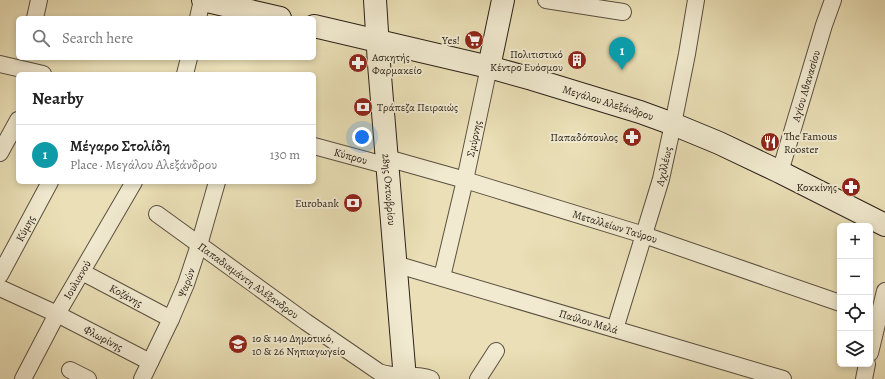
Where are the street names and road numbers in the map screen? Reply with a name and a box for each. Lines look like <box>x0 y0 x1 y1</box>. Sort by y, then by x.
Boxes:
street label: Αγίου Αθανασίου <box>788 48 824 124</box>
street label: Μεγάλου Αλεξάνδρου <box>561 81 656 124</box>
street label: Σμύρνης <box>463 119 485 158</box>
street label: Κύπρου <box>332 144 369 168</box>
street label: Αχιλλέως <box>652 145 675 189</box>
street label: 28ης Οκτωβρίου <box>379 153 400 226</box>
street label: Μεταλλείων Ταύρου <box>571 206 659 247</box>
street label: Κύμης <box>12 213 38 244</box>
street label: Παπαδιαμάντη Αλέξανδρου <box>195 239 302 322</box>
street label: Ιουλιανού <box>60 257 94 302</box>
street label: Ψαρών <box>174 265 199 300</box>
street label: Κοζάνης <box>107 280 145 310</box>
street label: Παύλου Μελά <box>557 306 620 337</box>
street label: Φλωρίνης <box>81 322 126 354</box>

